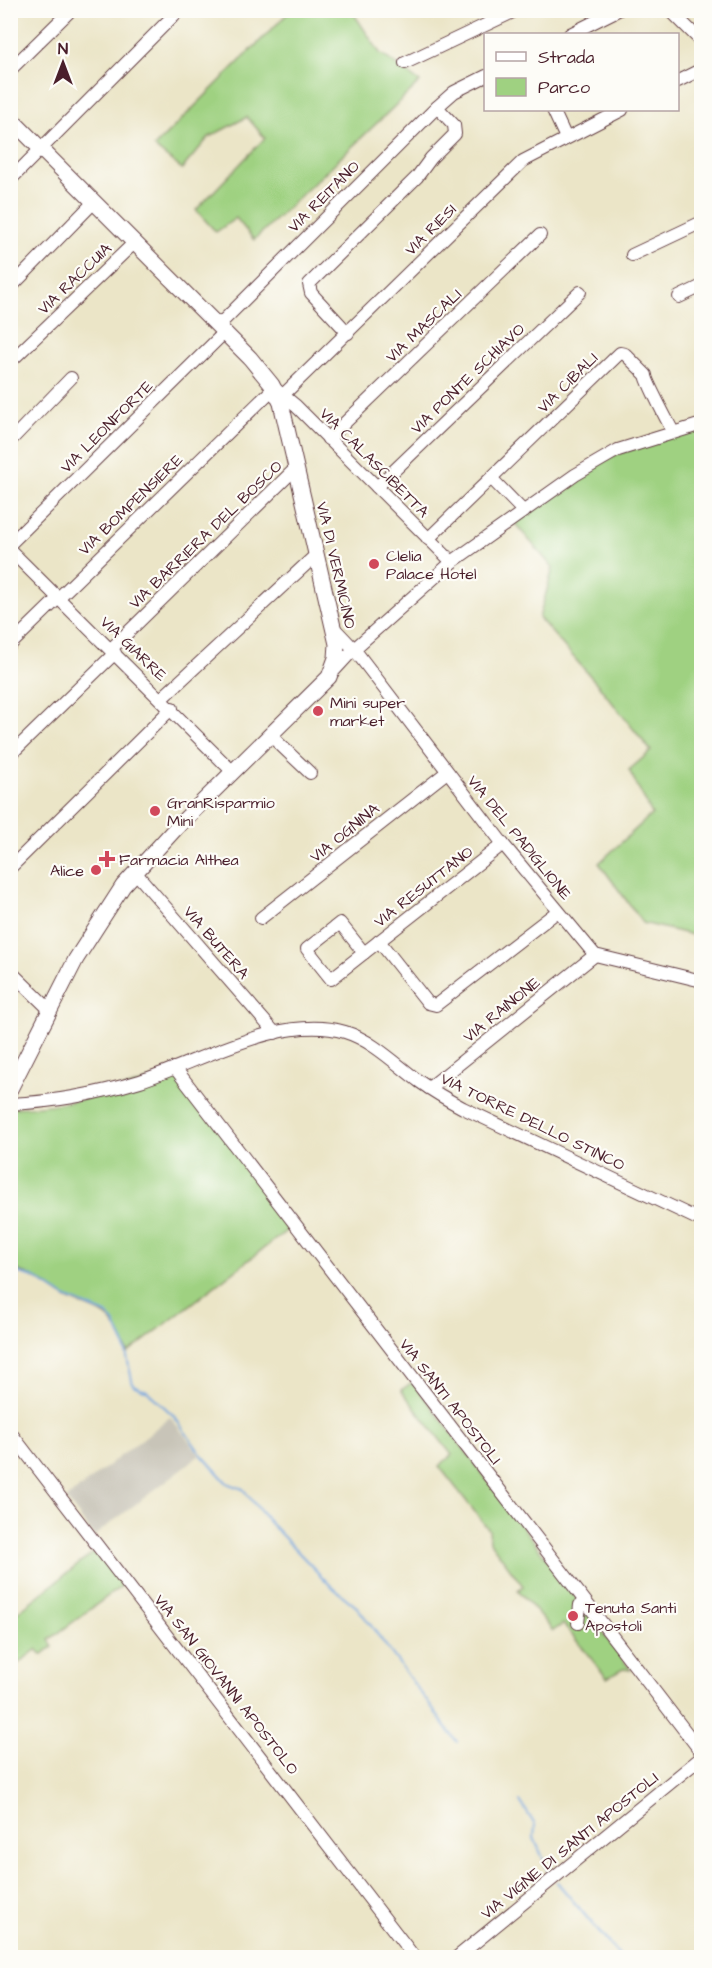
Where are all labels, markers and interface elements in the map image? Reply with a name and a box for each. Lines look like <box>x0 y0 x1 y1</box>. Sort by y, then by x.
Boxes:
north arrow <box>33 33 93 93</box>
legend <box>484 33 679 111</box>
text: N <box>58 38 68 60</box>
text: Strada <box>538 45 594 70</box>
text: Parco <box>538 75 590 100</box>
street label: VIA REITANO <box>283 156 365 237</box>
street label: VIA RIESI <box>400 199 462 261</box>
street label: VIA RACCUIA <box>33 238 117 320</box>
street label: VIA MASCALI <box>381 284 467 368</box>
street label: VIA PONTE SCHIAVO <box>406 318 530 439</box>
street label: VIA CIBALI <box>532 347 603 418</box>
street label: VIA LEONFORTE <box>55 375 158 478</box>
street label: VIA CALASCIBETTA <box>315 403 434 522</box>
street label: VIA BOMPENSIERE <box>74 449 188 560</box>
street label: VIA BARRIERA DEL BOSCO <box>124 455 287 614</box>
street label: VIA DI VERMICINO <box>311 500 361 631</box>
place label: Clelia Palace Hotel <box>386 545 477 585</box>
marker: Clelia Palace Hotel <box>367 557 381 571</box>
street label: VIA GIARRE <box>95 611 172 687</box>
place label: Mini super market <box>330 692 405 732</box>
marker: Mini super market <box>311 704 325 718</box>
street label: VIA DEL PADIGLIONE <box>462 771 577 905</box>
place label: GranRisparmio Mini <box>167 792 275 832</box>
street label: VIA OGNINA <box>305 798 384 868</box>
marker: GranRisparmio Mini <box>148 804 162 818</box>
street label: VIA RESUTTANO <box>369 841 478 932</box>
place label: Farmacia Althea <box>119 849 239 871</box>
marker: Farmacia Althea <box>100 852 114 866</box>
place label: Alice <box>50 860 84 882</box>
marker: Alice <box>89 863 103 877</box>
street label: VIA BUTERA <box>178 901 254 984</box>
street label: VIA RAINONE <box>458 971 545 1048</box>
street label: VIA TORRE DELLO STINCO <box>437 1068 629 1176</box>
street label: VIA SANTI APOSTOLI <box>394 1334 506 1469</box>
street label: VIA SAN GIOVANNI APOSTOLO <box>149 1590 304 1780</box>
place label: Tenuta Santi Apostoli <box>585 1597 677 1637</box>
marker: Tenuta Santi Apostoli <box>566 1609 580 1623</box>
street label: VIA VIGNE DI SANTI APOSTOLI <box>476 1767 663 1924</box>

